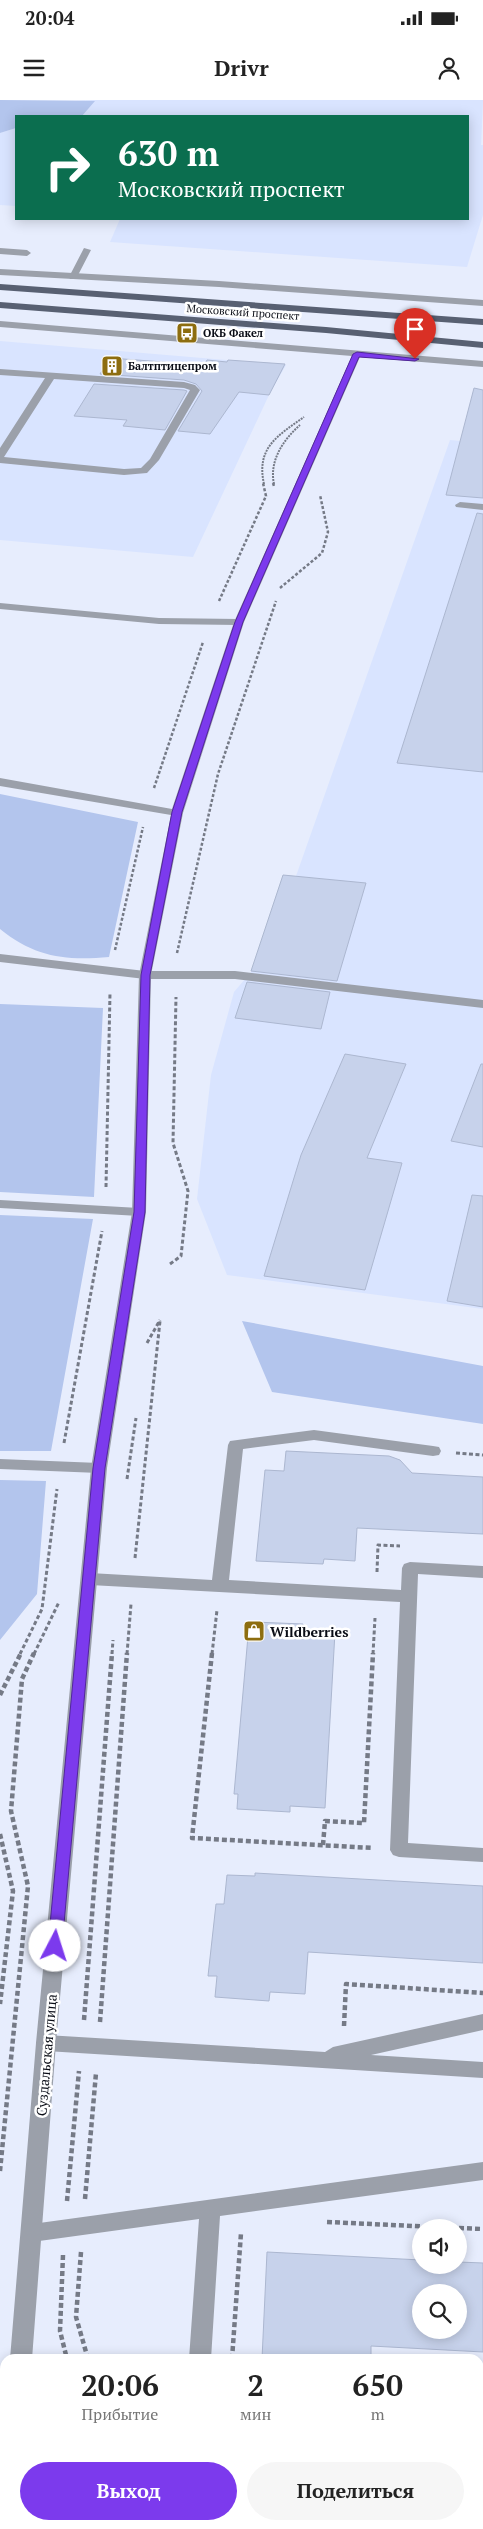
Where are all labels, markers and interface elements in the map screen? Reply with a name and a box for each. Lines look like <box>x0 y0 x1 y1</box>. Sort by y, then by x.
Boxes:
text: 20:04 <box>25 5 74 30</box>
text: Drivr <box>214 53 269 82</box>
icon: menu <box>20 54 48 82</box>
icon: person <box>435 54 463 82</box>
text: 630 m <box>118 130 219 176</box>
icon: right <box>35 135 100 200</box>
text: Московский проспект <box>118 174 345 203</box>
street label: Московский проспект <box>186 301 301 323</box>
pin <box>394 308 436 359</box>
icon: arrive <box>401 315 429 343</box>
bus stop icon: ОКБ Факел <box>175 321 199 345</box>
place label: ОКБ Факел <box>203 326 264 340</box>
building icon: Балтптицепром <box>100 354 124 378</box>
place label: Балтптицепром <box>128 359 217 373</box>
shop icon: Wildberries <box>242 1619 266 1643</box>
place label: Wildberries <box>270 1622 348 1641</box>
position arrow <box>28 1919 80 1971</box>
street label: Суздальская улица <box>31 1993 61 2117</box>
map controls <box>412 2219 467 2339</box>
button: sound <box>412 2219 467 2274</box>
button: search <box>412 2284 467 2339</box>
text: 20:06 <box>81 2365 159 2405</box>
text: 2 <box>247 2365 264 2405</box>
text: 650 <box>352 2365 403 2405</box>
text: Прибытие <box>82 2403 158 2425</box>
text: мин <box>240 2403 271 2425</box>
text: m <box>371 2403 385 2425</box>
button: Выход <box>20 2462 237 2520</box>
button: Поделиться <box>247 2462 464 2520</box>

